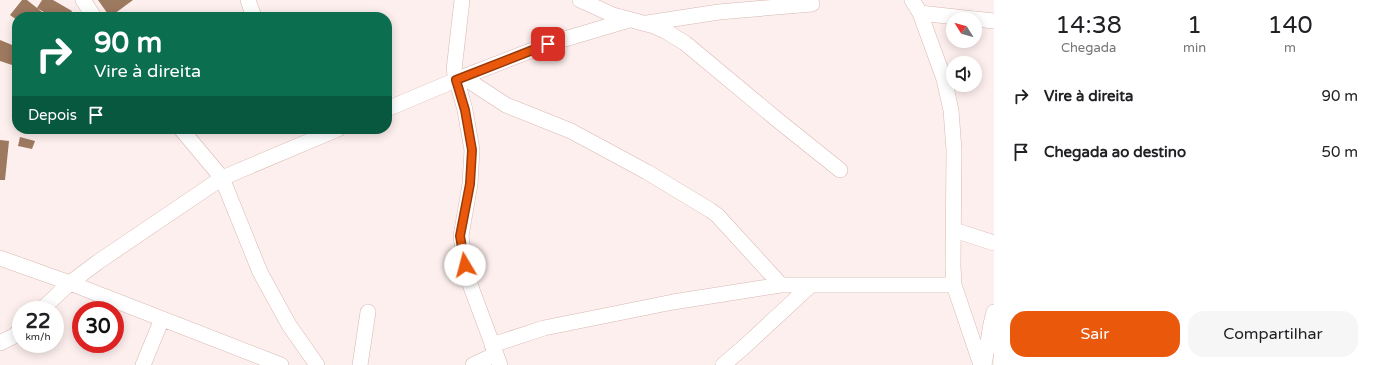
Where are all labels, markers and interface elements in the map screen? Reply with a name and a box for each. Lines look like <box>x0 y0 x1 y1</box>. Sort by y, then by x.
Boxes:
text: 14:38 <box>1055 11 1122 40</box>
text: 1 <box>1187 11 1202 40</box>
text: 140 <box>1267 11 1313 40</box>
north arrow <box>946 12 982 48</box>
map controls <box>946 12 982 92</box>
text: 90 m <box>94 26 162 60</box>
pin <box>531 27 565 61</box>
icon: right <box>28 28 80 80</box>
icon: arrive <box>537 33 559 55</box>
text: Chegada <box>1061 40 1116 56</box>
text: min <box>1183 40 1206 56</box>
text: m <box>1284 40 1296 56</box>
button: sound <box>946 56 982 92</box>
text: Vire à direita <box>94 60 201 82</box>
icon: right <box>1010 85 1032 107</box>
text: Vire à direita <box>1044 87 1133 105</box>
text: 90 m <box>1321 87 1358 105</box>
icon: arrive <box>85 104 107 126</box>
text: Depois <box>28 106 77 124</box>
icon: arrive <box>1010 141 1032 163</box>
text: Chegada ao destino <box>1044 143 1186 161</box>
text: 50 m <box>1321 143 1358 161</box>
position arrow <box>444 244 486 286</box>
speed limit sign: 30 <box>72 301 124 353</box>
text: 22 <box>25 310 51 334</box>
button: Sair <box>1010 311 1180 357</box>
button: Compartilhar <box>1188 311 1358 357</box>
text: km/h <box>25 331 51 343</box>

